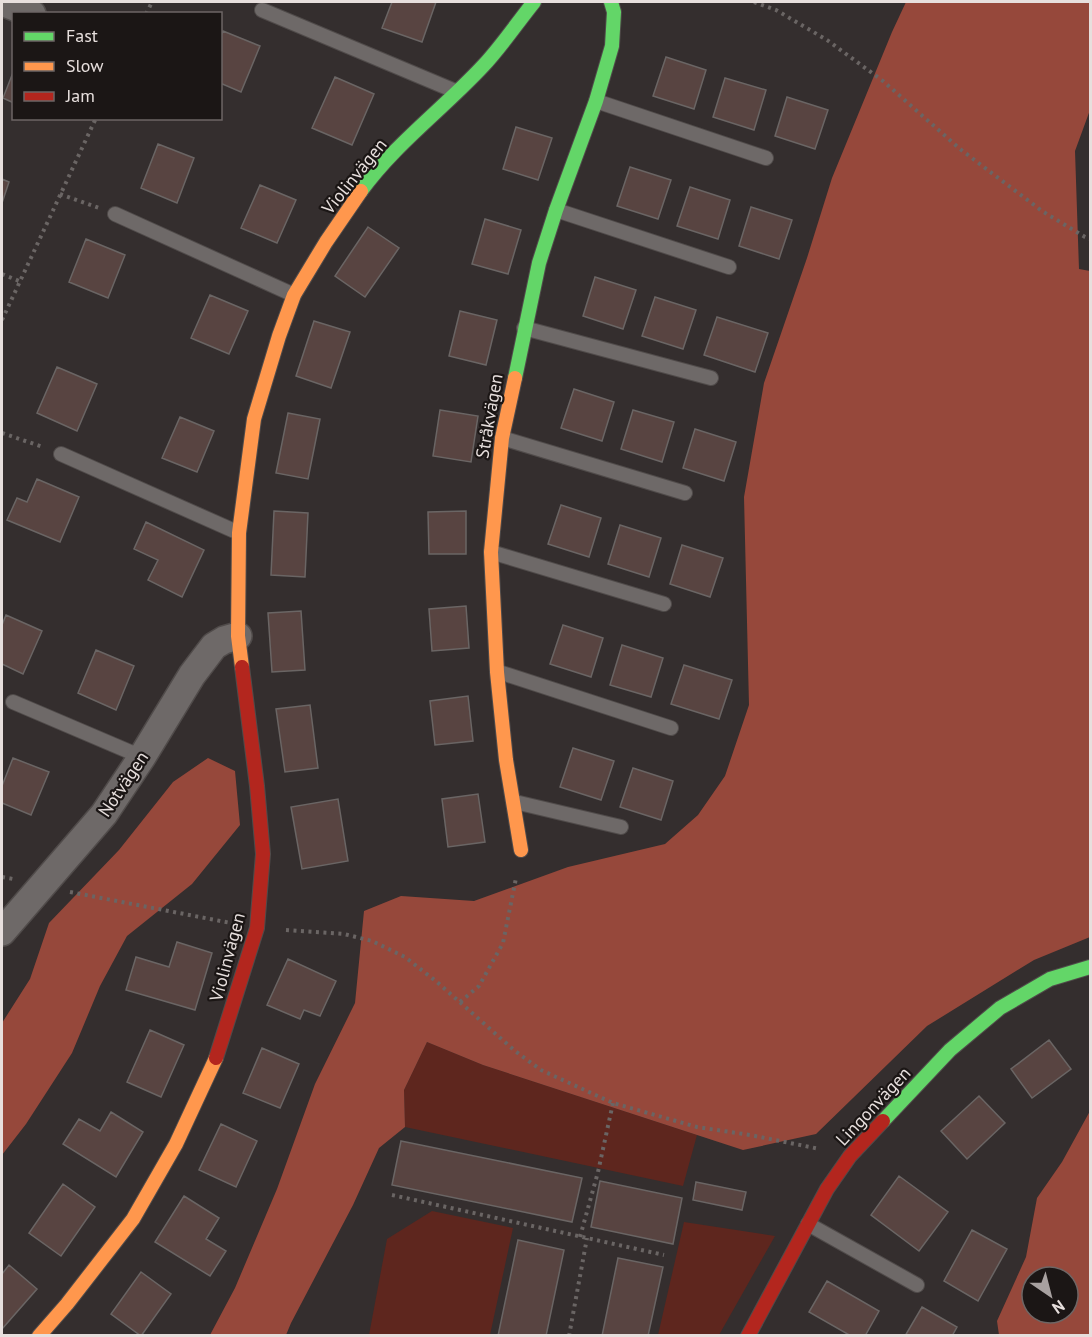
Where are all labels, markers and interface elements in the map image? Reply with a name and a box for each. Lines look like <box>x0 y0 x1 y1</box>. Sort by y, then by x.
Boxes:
legend <box>12 12 222 120</box>
text: Fast <box>66 24 98 47</box>
text: Slow <box>66 54 104 77</box>
text: Jam <box>65 84 95 107</box>
street label: Violinvägen <box>316 133 392 219</box>
street label: Stråkvägen <box>470 372 508 460</box>
street label: Notvägen <box>93 747 153 821</box>
street label: Violinvägen <box>204 910 250 1005</box>
street label: Lingonvägen <box>831 1062 915 1150</box>
north arrow <box>1020 1265 1080 1325</box>
text: N <box>1049 1296 1069 1318</box>

